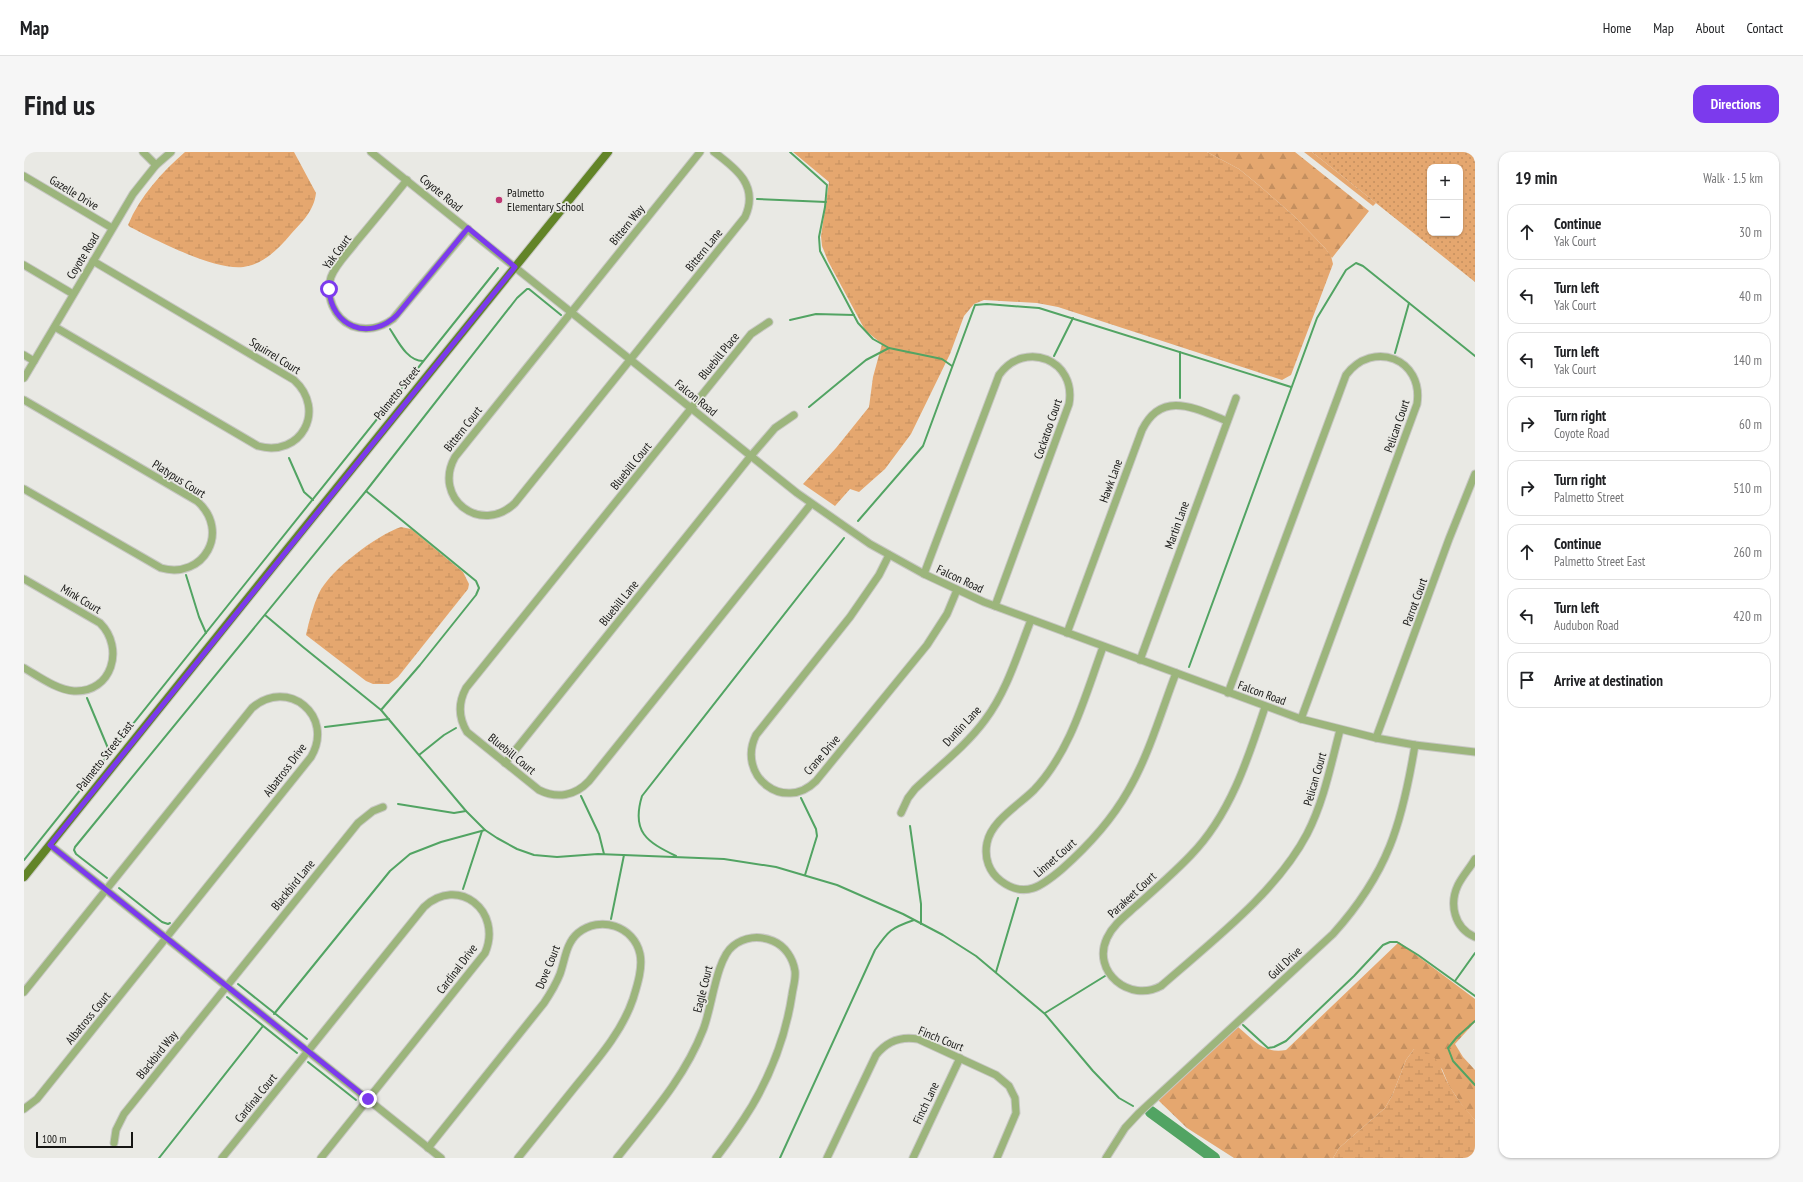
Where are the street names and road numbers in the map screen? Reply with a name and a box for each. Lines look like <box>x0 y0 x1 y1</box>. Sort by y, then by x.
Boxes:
street label: Coyote Road <box>417 171 466 215</box>
street label: Gazelle Drive <box>47 172 102 213</box>
street label: Bittern Way <box>606 201 648 248</box>
street label: Bittern Lane <box>682 225 725 274</box>
street label: Coyote Road <box>63 230 102 282</box>
street label: Yak Court <box>319 231 355 272</box>
street label: Bluebill Place <box>695 329 742 382</box>
street label: Squirrel Court <box>247 334 304 378</box>
street label: Palmetto Street <box>370 362 423 422</box>
street label: Falcon Road <box>672 376 720 419</box>
street label: Cockatoo Court <box>1030 396 1065 461</box>
street label: Pelican Court <box>1381 397 1413 454</box>
street label: Bittern Court <box>440 403 485 454</box>
street label: Bluebill Court <box>607 438 655 493</box>
street label: Platypus Court <box>150 456 209 501</box>
street label: Hawk Lane <box>1096 457 1125 505</box>
street label: Martin Lane <box>1161 499 1192 551</box>
street label: Falcon Road <box>934 561 986 596</box>
street label: Parrot Court <box>1399 575 1430 628</box>
street label: Bluebill Lane <box>596 577 642 629</box>
street label: Mink Court <box>58 581 105 617</box>
street label: Falcon Road <box>1236 677 1288 708</box>
street label: Dunlin Lane <box>939 702 984 749</box>
street label: Palmetto Street East <box>73 717 137 794</box>
street label: Bluebill Court <box>485 730 540 778</box>
street label: Crane Drive <box>800 732 843 778</box>
street label: Albatross Drive <box>260 740 309 799</box>
street label: Pelican Court <box>1300 750 1329 807</box>
street label: Linnet Court <box>1030 835 1079 880</box>
street label: Blackbird Lane <box>268 856 318 913</box>
street label: Parakeet Court <box>1104 868 1159 921</box>
street label: Cardinal Drive <box>433 941 480 997</box>
street label: Dove Court <box>532 942 563 991</box>
street label: Gull Drive <box>1265 943 1305 982</box>
street label: Eagle Court <box>689 963 716 1014</box>
street label: Albatross Court <box>62 988 114 1047</box>
street label: Finch Court <box>916 1023 967 1055</box>
street label: Blackbird Way <box>133 1027 181 1082</box>
street label: Cardinal Court <box>231 1069 280 1125</box>
street label: Finch Lane <box>909 1079 942 1126</box>

